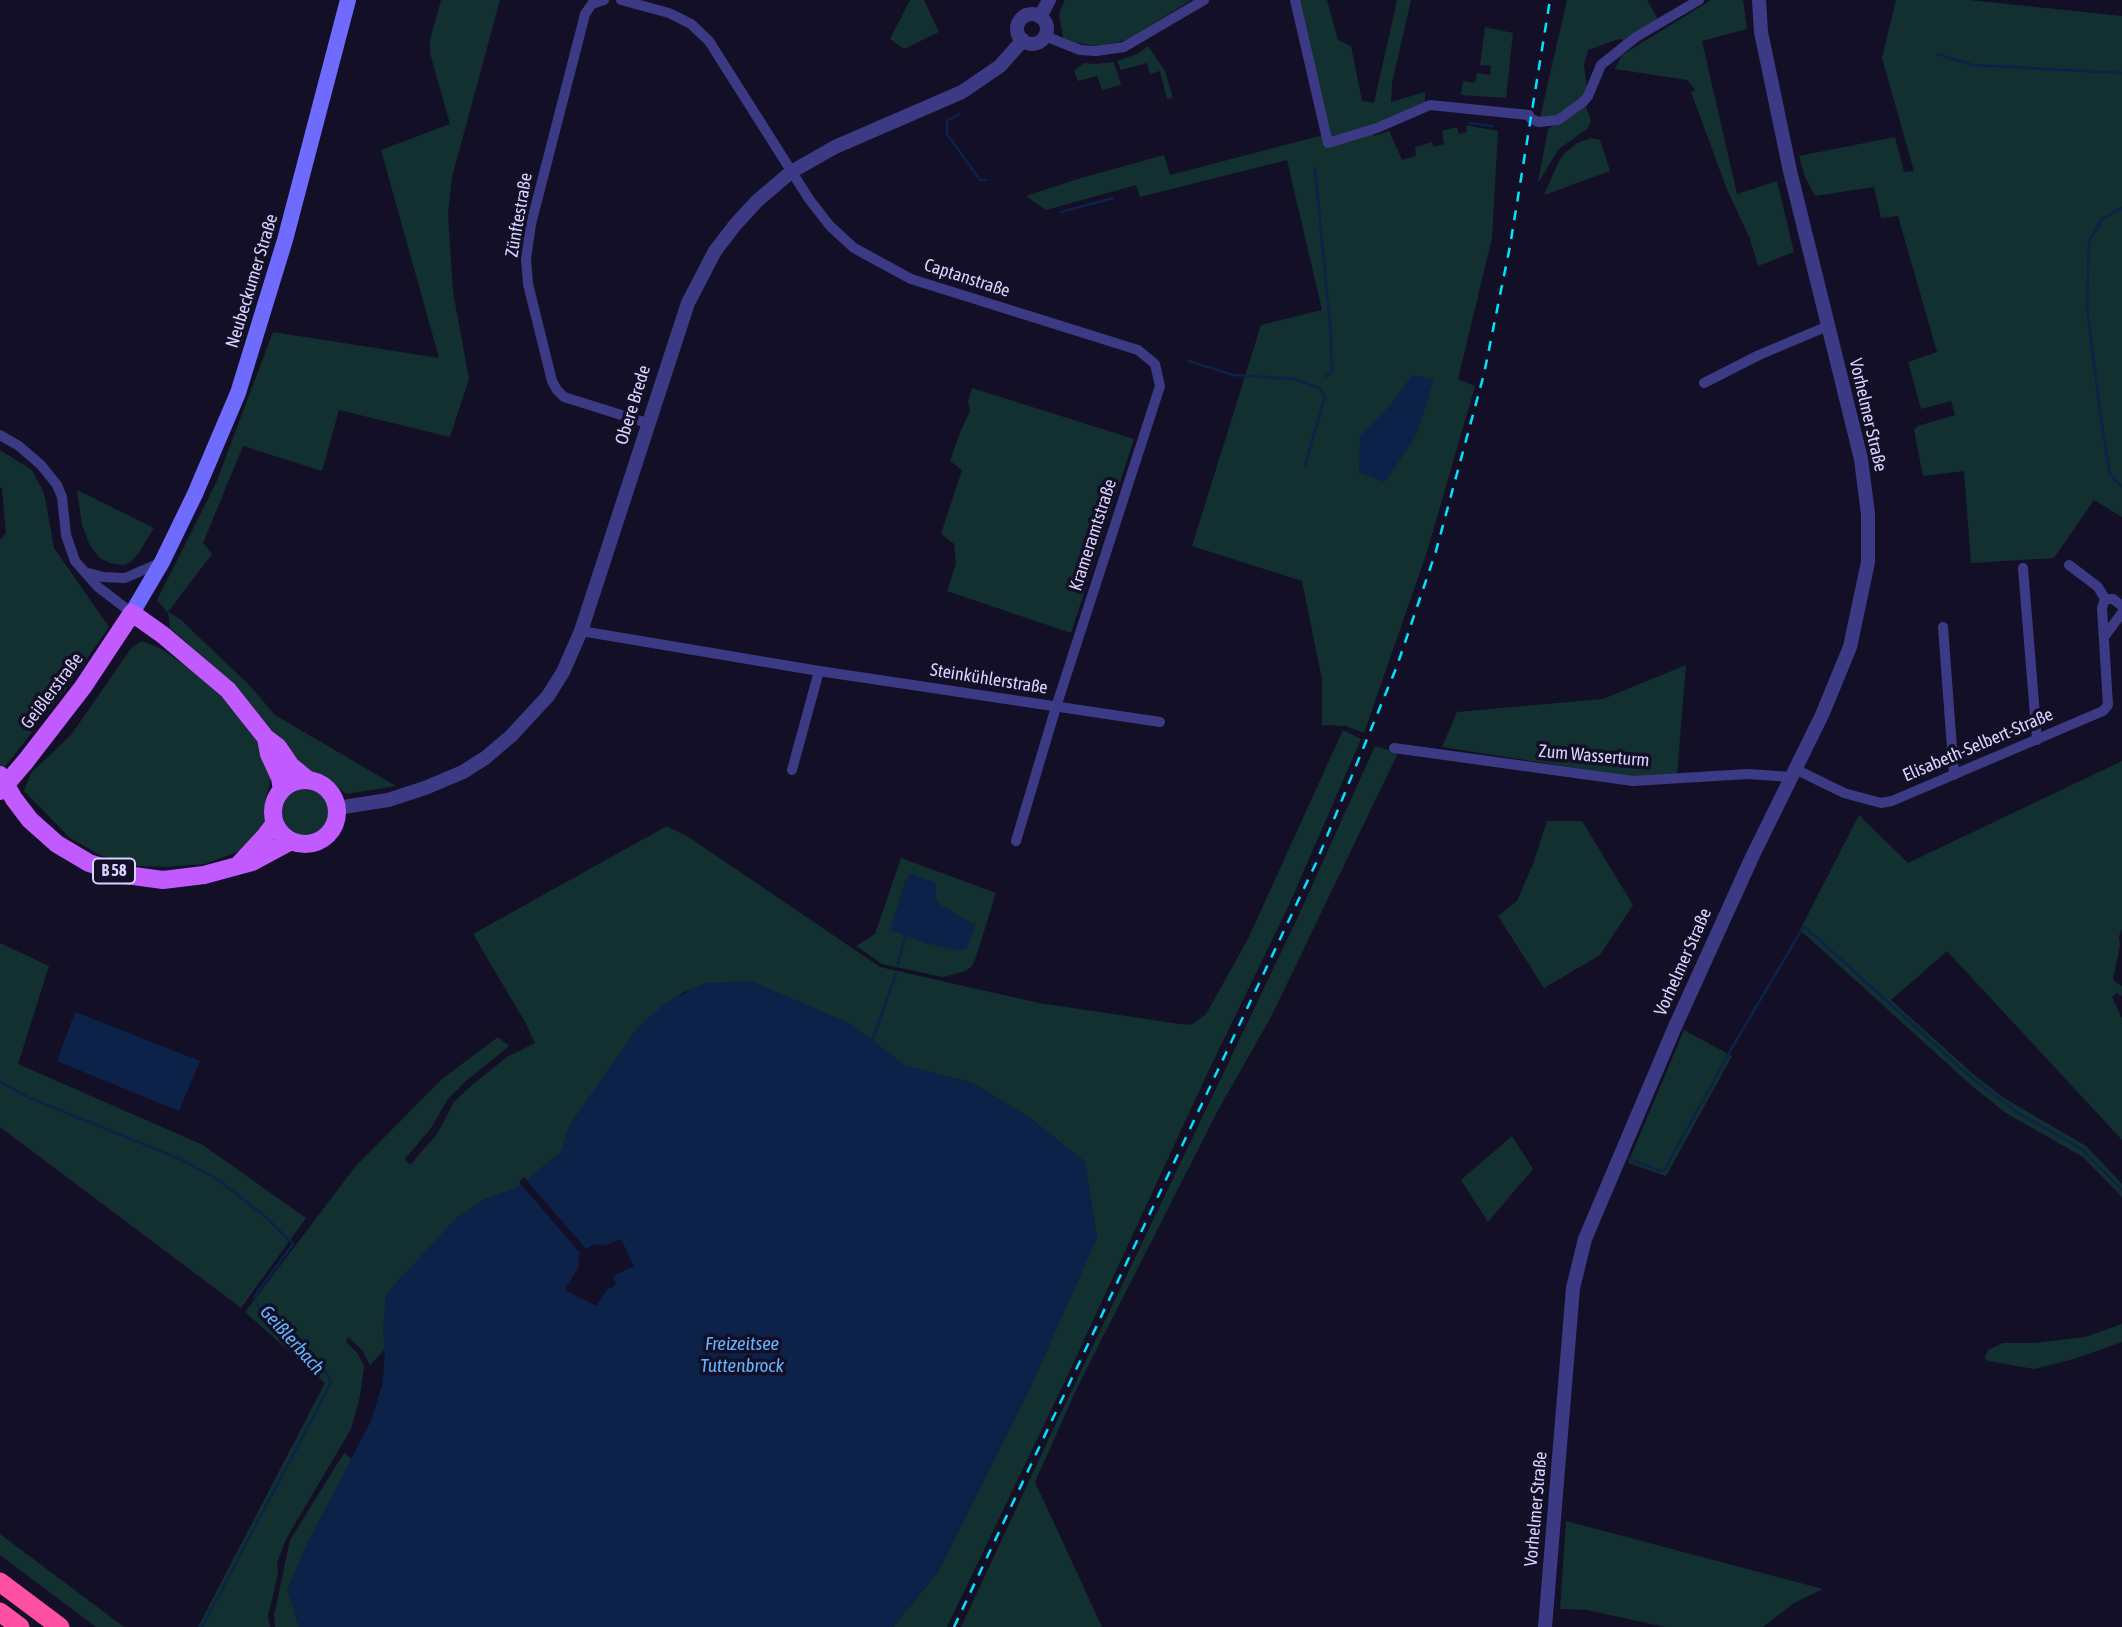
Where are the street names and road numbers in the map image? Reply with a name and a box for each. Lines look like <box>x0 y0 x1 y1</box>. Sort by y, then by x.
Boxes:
street label: Zünftestraße <box>501 171 537 259</box>
street label: Neubeckumer Straße <box>221 211 283 351</box>
street label: Captanstraße <box>921 254 1013 302</box>
street label: Vorhelmer Straße <box>1845 356 1891 474</box>
street label: Obere Brede <box>611 363 655 447</box>
street label: Krameramtstraße <box>1065 476 1121 594</box>
street label: Geißlerstraße <box>16 649 88 733</box>
street label: Steinkühlerstraße <box>929 659 1049 699</box>
street label: Elisabeth-Selbert-Straße <box>1900 704 2056 786</box>
street label: Zum Wasserturm <box>1538 740 1650 772</box>
road number: B 58 <box>93 858 135 884</box>
street label: Vorhelmer Straße <box>1650 905 1716 1019</box>
street label: Vorhelmer Straße <box>1520 1451 1552 1567</box>

